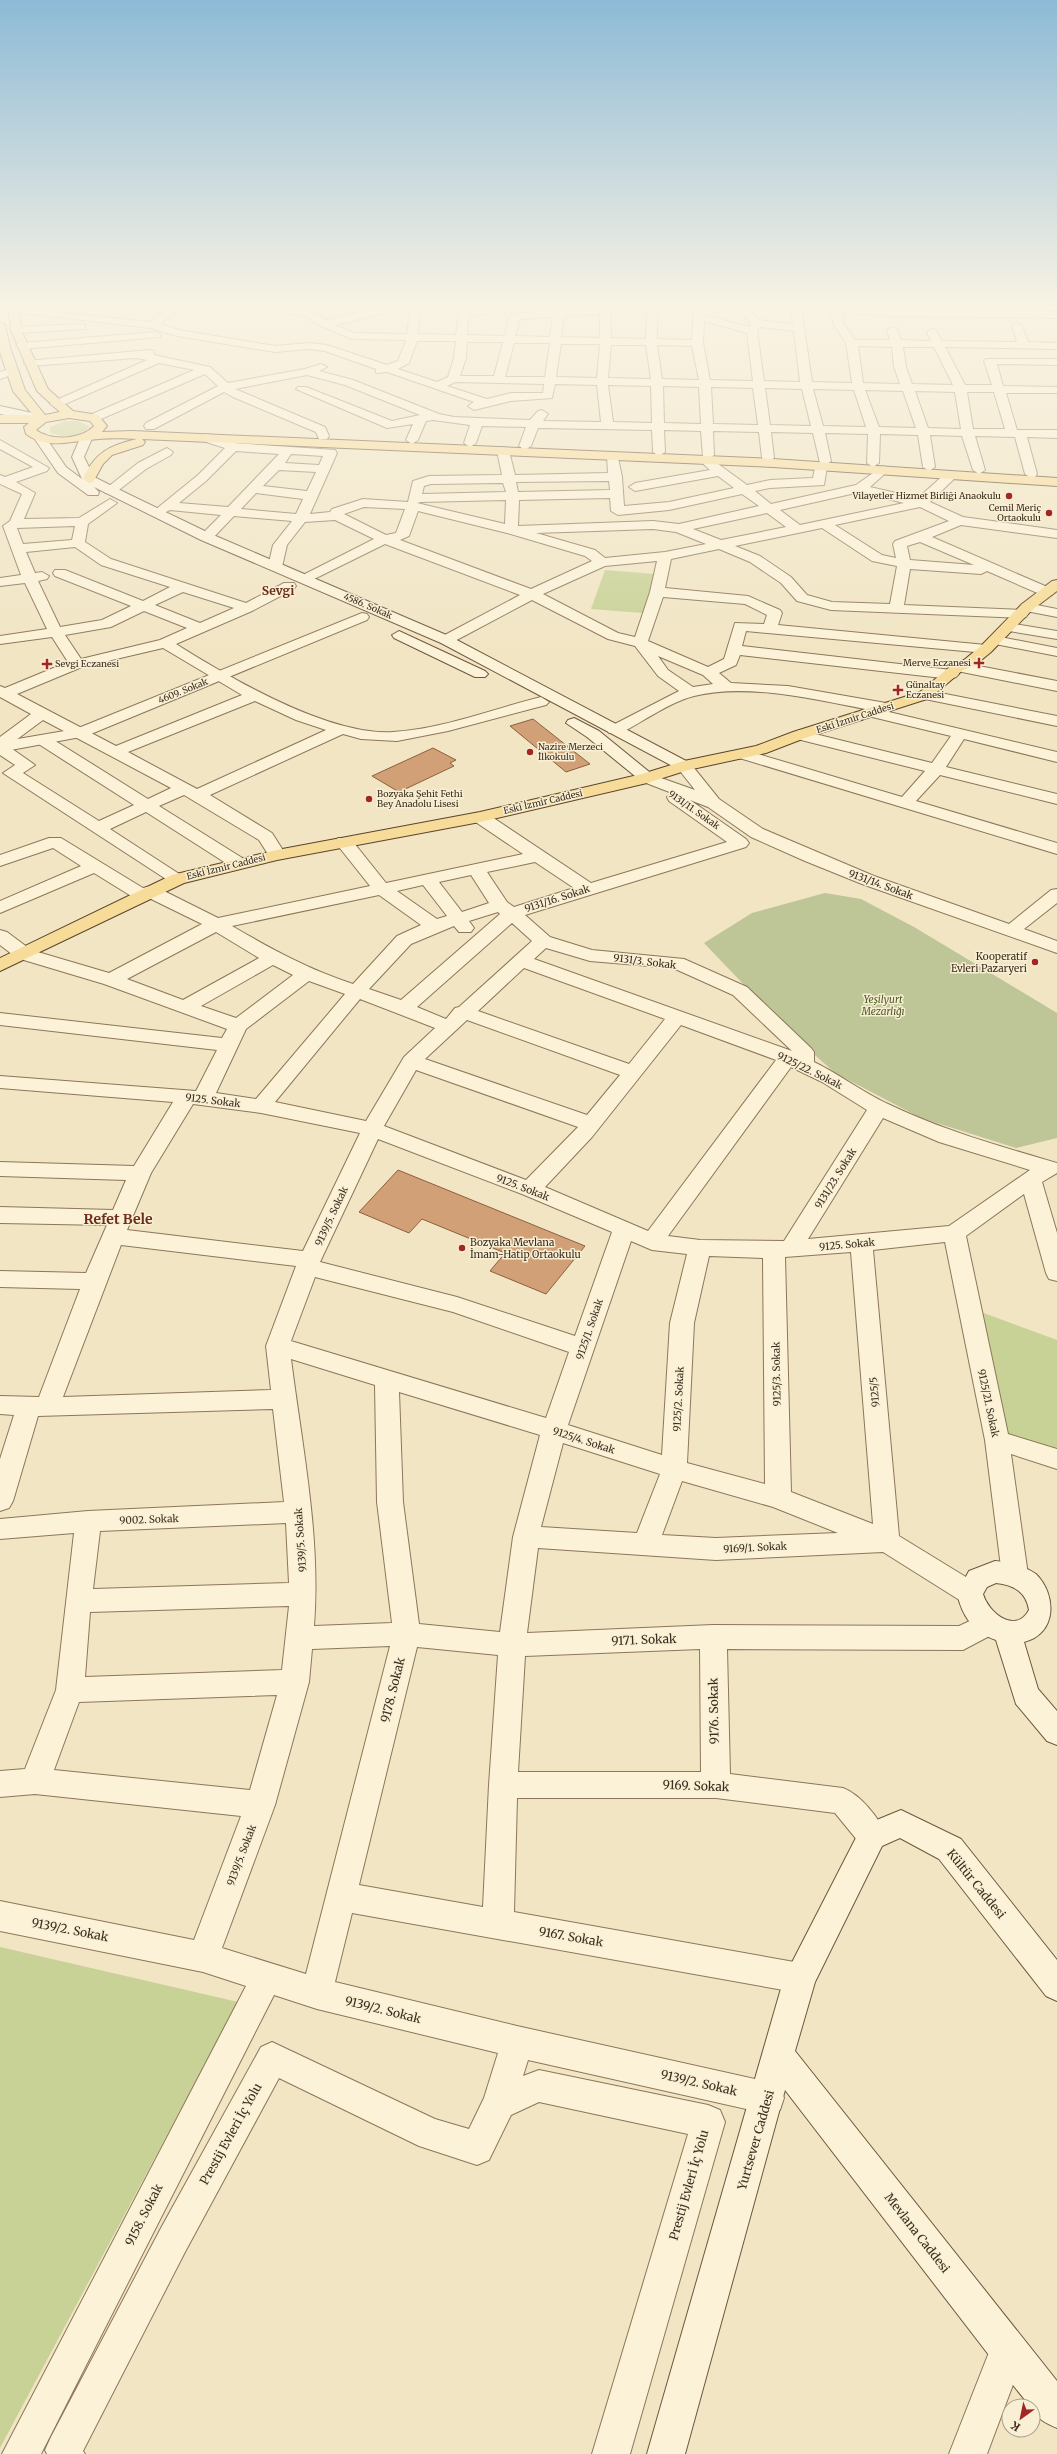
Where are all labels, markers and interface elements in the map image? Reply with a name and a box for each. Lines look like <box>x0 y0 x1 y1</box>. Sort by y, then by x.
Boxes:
place label: Vilayetler Hizmet Birliği Anaokulu <box>851 490 1001 501</box>
marker: Vilayetler Hizmet Birliği Anaokulu <box>1004 491 1014 501</box>
place label: Cemil Meriç Ortaokulu <box>989 502 1041 523</box>
marker: Cemil Meriç Ortaokulu <box>1044 508 1054 518</box>
district label: Sevgi <box>262 583 294 598</box>
street label: 4586. Sokak <box>342 590 394 621</box>
place label: Merve Eczanesi <box>903 657 971 668</box>
place label: Sevgi Eczanesi <box>55 658 119 669</box>
marker: Merve Eczanesi <box>974 658 984 668</box>
marker: Sevgi Eczanesi <box>42 659 52 669</box>
street label: 4609. Sokak <box>156 675 210 706</box>
place label: Günaltay Eczanesi <box>906 679 946 700</box>
marker: Günaltay Eczanesi <box>893 685 903 695</box>
street label: Eski İzmir Caddesi <box>815 700 895 735</box>
place label: Nazire Merzeci İlkokulu <box>538 741 603 762</box>
marker: Nazire Merzeci İlkokulu <box>525 747 535 757</box>
street label: Eski İzmir Caddesi <box>502 787 584 816</box>
place label: Bozyaka Şehit Fethi Bey Anadolu Lisesi <box>377 788 463 809</box>
street label: 9131/11. Sokak <box>667 788 722 831</box>
marker: Bozyaka Şehit Fethi Bey Anadolu Lisesi <box>364 794 374 804</box>
street label: Eski İzmir Caddesi <box>185 851 267 882</box>
street label: 9131/14. Sokak <box>847 867 916 902</box>
street label: 9131/16. Sokak <box>523 882 592 915</box>
place label: Kooperatif Evleri Pazaryeri <box>951 950 1028 975</box>
street label: 9131/3. Sokak <box>613 951 678 972</box>
marker: Kooperatif Evleri Pazaryeri <box>1030 957 1040 967</box>
park label: Yeşilyurt Mezarlığı <box>860 993 905 1018</box>
street label: 9125/22. Sokak <box>775 1049 845 1092</box>
street label: 9125. Sokak <box>185 1091 242 1110</box>
street label: 9131/23. Sokak <box>812 1145 860 1211</box>
street label: 9125. Sokak <box>494 1171 552 1204</box>
street label: 9139/5. Sokak <box>312 1184 351 1248</box>
district label: Refet Bele <box>83 1210 153 1228</box>
place label: Bozyaka Mevlana İmam-Hatip Ortaokulu <box>470 1236 581 1261</box>
street label: 9125. Sokak <box>819 1236 876 1253</box>
marker: Bozyaka Mevlana İmam-Hatip Ortaokulu <box>457 1243 467 1253</box>
street label: 9125/1. Sokak <box>573 1296 606 1361</box>
street label: 9125/3. Sokak <box>769 1341 784 1406</box>
street label: 9125/2. Sokak <box>670 1365 687 1432</box>
street label: 9125/21. Sokak <box>975 1368 1002 1439</box>
street label: 9125/5 <box>867 1376 882 1408</box>
street label: 9125/4. Sokak <box>551 1424 617 1457</box>
street label: 9139/5. Sokak <box>292 1507 309 1572</box>
street label: 9002. Sokak <box>119 1512 180 1527</box>
street label: 9169/1. Sokak <box>723 1539 788 1556</box>
street label: 9171. Sokak <box>611 1631 677 1648</box>
street label: 9178. Sokak <box>377 1655 408 1724</box>
street label: 9176. Sokak <box>705 1677 722 1744</box>
street label: 9169. Sokak <box>662 1777 730 1794</box>
street label: 9139/5. Sokak <box>224 1822 259 1887</box>
street label: Kültür Caddesi <box>944 1846 1009 1921</box>
street label: 9139/2. Sokak <box>30 1915 110 1944</box>
street label: 9167. Sokak <box>538 1923 605 1950</box>
street label: 9139/2. Sokak <box>343 1993 423 2026</box>
street label: 9139/2. Sokak <box>659 2066 739 2099</box>
street label: Prestij Evleri İç Yolu <box>196 2080 265 2187</box>
street label: Yurtsever Caddesi <box>734 2088 777 2193</box>
street label: Prestij Evleri İç Yolu <box>666 2128 712 2242</box>
street label: 9158. Sokak <box>122 2181 166 2248</box>
street label: Mevlana Caddesi <box>882 2190 953 2276</box>
north arrow <box>1001 2398 1041 2438</box>
text: K <box>1008 2418 1023 2434</box>

